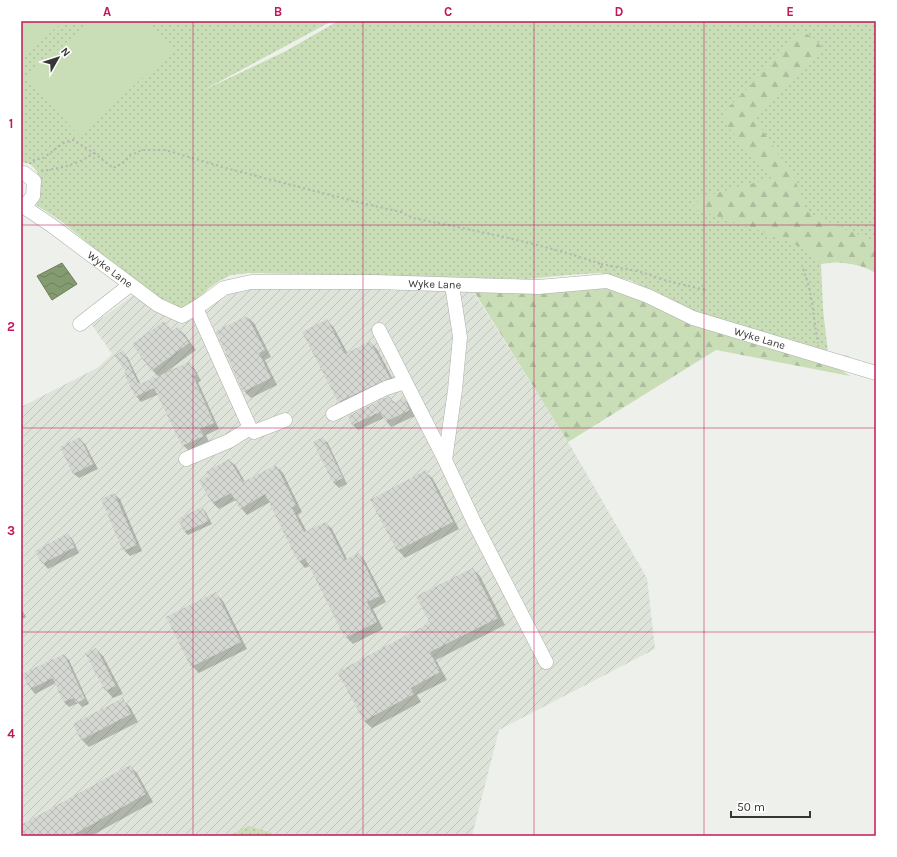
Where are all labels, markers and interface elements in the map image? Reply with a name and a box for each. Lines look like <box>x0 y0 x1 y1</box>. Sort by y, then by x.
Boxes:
text: A <box>103 4 111 19</box>
text: B <box>274 4 282 19</box>
text: C <box>444 4 452 19</box>
text: D <box>615 4 624 19</box>
text: E <box>786 4 794 19</box>
north arrow <box>38 38 78 78</box>
text: N <box>58 45 73 59</box>
text: 1 <box>9 116 13 131</box>
street label: Wyke Lane <box>85 249 135 291</box>
street label: Wyke Lane <box>408 277 462 292</box>
text: 2 <box>7 319 15 334</box>
street label: Wyke Lane <box>732 325 787 352</box>
text: 3 <box>7 523 15 538</box>
text: 4 <box>7 726 15 741</box>
scale bar <box>731 793 810 819</box>
text: 50 m <box>737 800 765 814</box>

